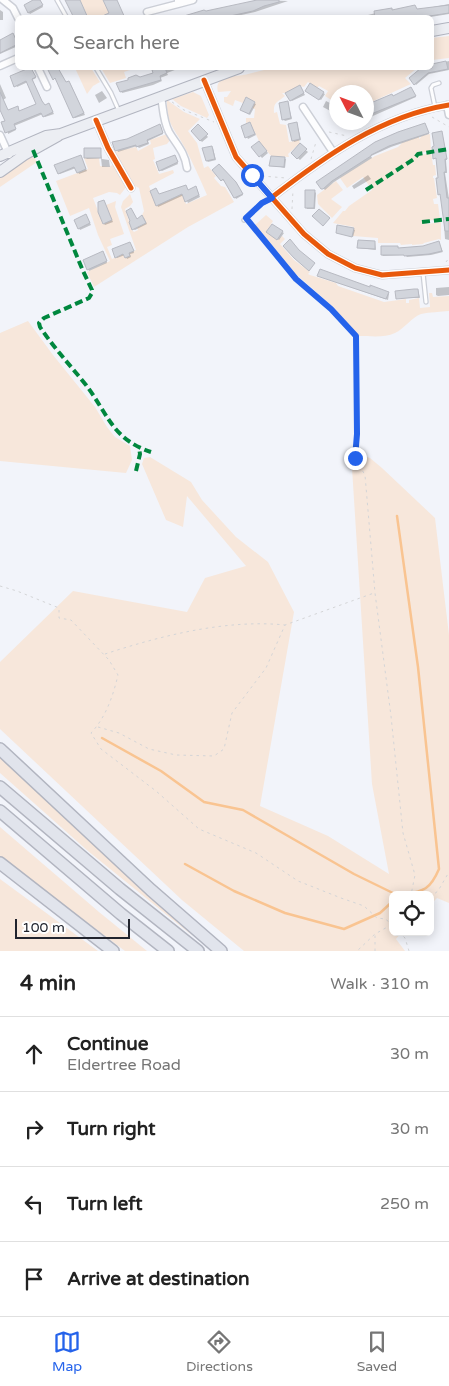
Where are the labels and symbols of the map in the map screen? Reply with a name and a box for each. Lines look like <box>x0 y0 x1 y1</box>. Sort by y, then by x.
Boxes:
north arrow <box>329 85 374 130</box>
route start <box>241 164 264 187</box>
route end <box>344 447 367 470</box>
scale bar <box>15 916 130 939</box>

